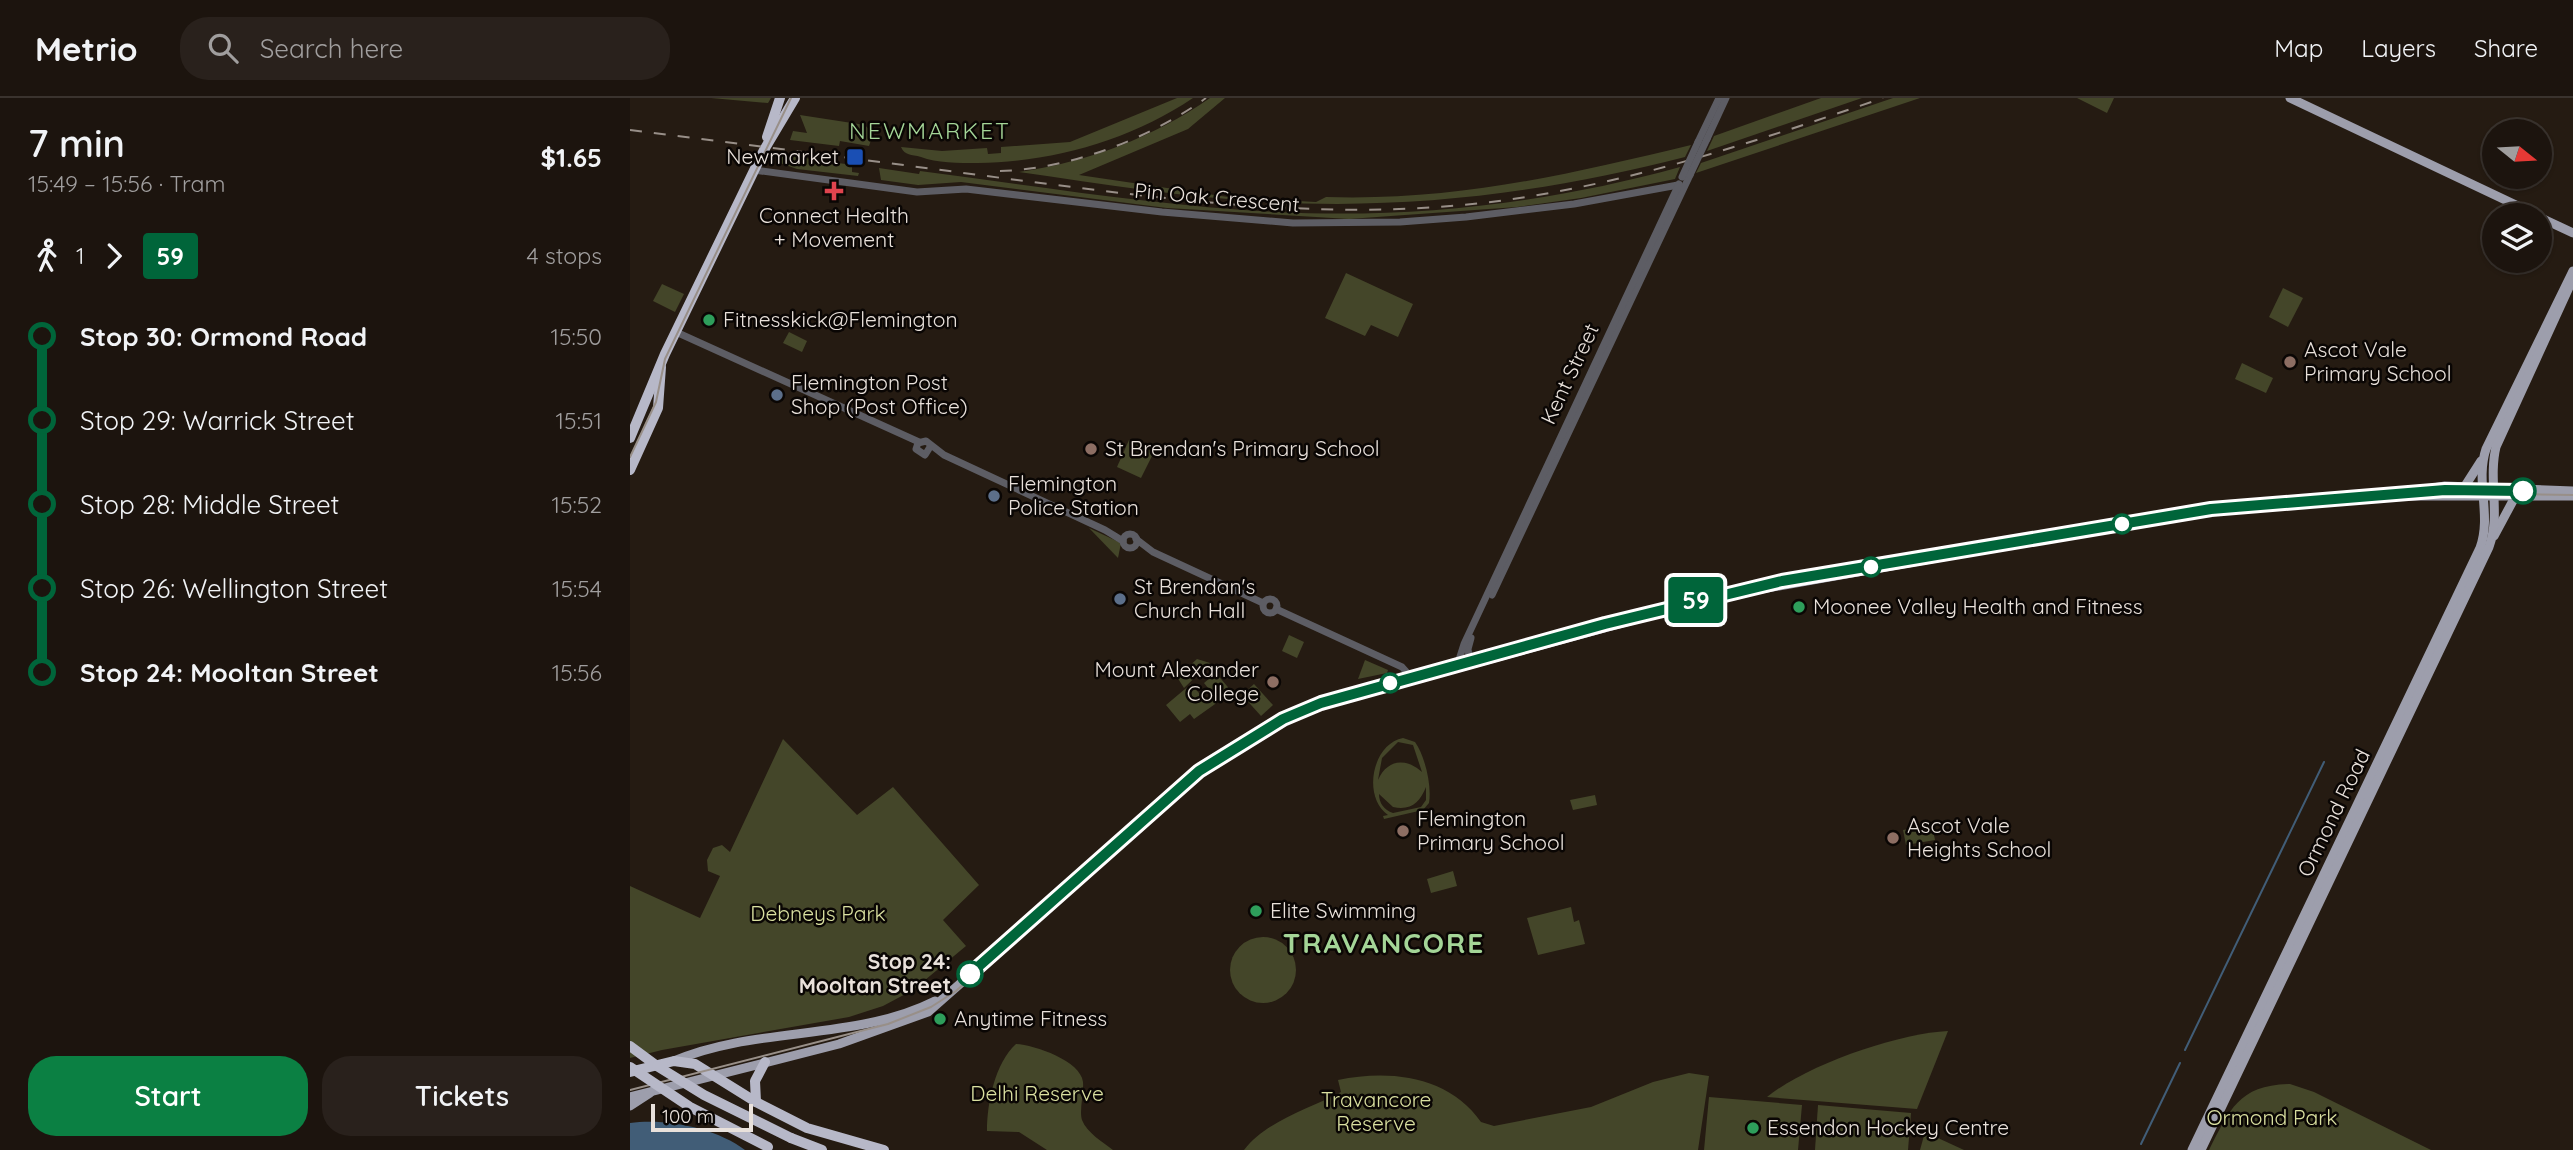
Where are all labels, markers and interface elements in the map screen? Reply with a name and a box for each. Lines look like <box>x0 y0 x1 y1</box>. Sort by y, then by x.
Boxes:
search box <box>180 17 670 80</box>
text: Metrio <box>35 28 138 69</box>
icon: search <box>204 29 242 67</box>
text: Search here <box>260 32 403 65</box>
text: Map <box>2274 33 2323 63</box>
text: Layers <box>2361 33 2436 63</box>
text: Share <box>2474 33 2538 63</box>
district label: NEWMARKET <box>849 116 1011 145</box>
text: 7 min <box>28 119 125 167</box>
north arrow <box>2482 119 2552 189</box>
map controls <box>2482 119 2552 273</box>
text: $1.65 <box>541 141 602 174</box>
place label: Newmarket <box>726 143 839 169</box>
marker: Newmarket <box>845 147 865 167</box>
text: 15:49 – 15:56 · Tram <box>28 169 225 198</box>
street label: Pin Oak Crescent <box>1133 177 1301 217</box>
marker: Connect Health + Movement <box>824 181 844 201</box>
place label: Connect Health + Movement <box>759 202 909 252</box>
button: layers <box>2482 203 2552 273</box>
icon: walk <box>28 237 66 275</box>
icon: forward <box>95 237 133 275</box>
text: 1 <box>76 241 85 270</box>
text: 59 <box>157 241 184 271</box>
text: 4 stops <box>527 241 602 270</box>
place label: Fitnesskick@Flemington <box>723 306 958 332</box>
marker: Fitnesskick@Flemington <box>701 312 717 328</box>
street label: Kent Street <box>1534 319 1604 428</box>
text: Stop 30: Ormond Road <box>80 320 367 353</box>
text: 15:50 <box>550 322 602 351</box>
place label: Ascot Vale Primary School <box>2304 336 2452 386</box>
marker: Ascot Vale Primary School <box>2282 354 2298 370</box>
place label: Flemington Post Shop (Post Office) <box>791 369 968 419</box>
marker: Flemington Post Shop (Post Office) <box>769 387 785 403</box>
text: Stop 29: Warrick Street <box>80 404 354 437</box>
text: 15:51 <box>556 406 602 435</box>
place label: St Brendan's Primary School <box>1105 435 1380 461</box>
marker: St Brendan's Primary School <box>1083 441 1099 457</box>
place label: Flemington Police Station <box>1008 470 1139 520</box>
unlabelled marker <box>2510 478 2536 504</box>
text: Stop 28: Middle Street <box>80 488 339 521</box>
marker: Flemington Police Station <box>986 488 1002 504</box>
text: 15:52 <box>551 490 602 519</box>
unlabelled marker <box>2112 514 2132 534</box>
unlabelled marker <box>1861 557 1881 577</box>
text: Stop 26: Wellington Street <box>80 572 388 605</box>
place label: St Brendan's Church Hall <box>1134 573 1255 623</box>
text: 15:54 <box>552 574 602 603</box>
line badge: 59 <box>1664 577 1728 623</box>
text: 59 <box>1682 585 1710 615</box>
marker: St Brendan's Church Hall <box>1112 591 1128 607</box>
place label: Moonee Valley Health and Fitness <box>1813 593 2143 619</box>
marker: Moonee Valley Health and Fitness <box>1791 599 1807 615</box>
text: Stop 24: Mooltan Street <box>80 656 379 689</box>
place label: Mount Alexander College <box>1094 656 1259 706</box>
text: 15:56 <box>552 658 602 687</box>
unlabelled marker <box>1380 673 1400 693</box>
marker: Mount Alexander College <box>1265 674 1281 690</box>
street label: Ormond Road <box>2291 745 2375 881</box>
place label: Flemington Primary School <box>1417 805 1565 855</box>
place label: Ascot Vale Heights School <box>1907 812 2051 862</box>
marker: Flemington Primary School <box>1395 823 1411 839</box>
marker: Ascot Vale Heights School <box>1885 830 1901 846</box>
place label: Elite Swimming <box>1270 897 1416 923</box>
park label: Debneys Park <box>750 900 886 926</box>
marker: Elite Swimming <box>1248 903 1264 919</box>
district label: TRAVANCORE <box>1283 925 1485 960</box>
place label: Stop 24: Mooltan Street <box>799 948 951 998</box>
marker: Stop 24: Mooltan Street <box>957 961 983 987</box>
place label: Anytime Fitness <box>954 1005 1107 1031</box>
marker: Anytime Fitness <box>932 1011 948 1027</box>
button: Start <box>28 1056 308 1136</box>
button: Tickets <box>322 1056 602 1136</box>
park label: Delhi Reserve <box>970 1080 1104 1106</box>
park label: Travancore Reserve <box>1321 1086 1431 1136</box>
scale bar <box>651 1101 752 1133</box>
text: 100 m <box>662 1104 714 1128</box>
park label: Ormond Park <box>2206 1104 2338 1130</box>
place label: Essendon Hockey Centre <box>1767 1114 2009 1140</box>
marker: Essendon Hockey Centre <box>1745 1120 1761 1136</box>

